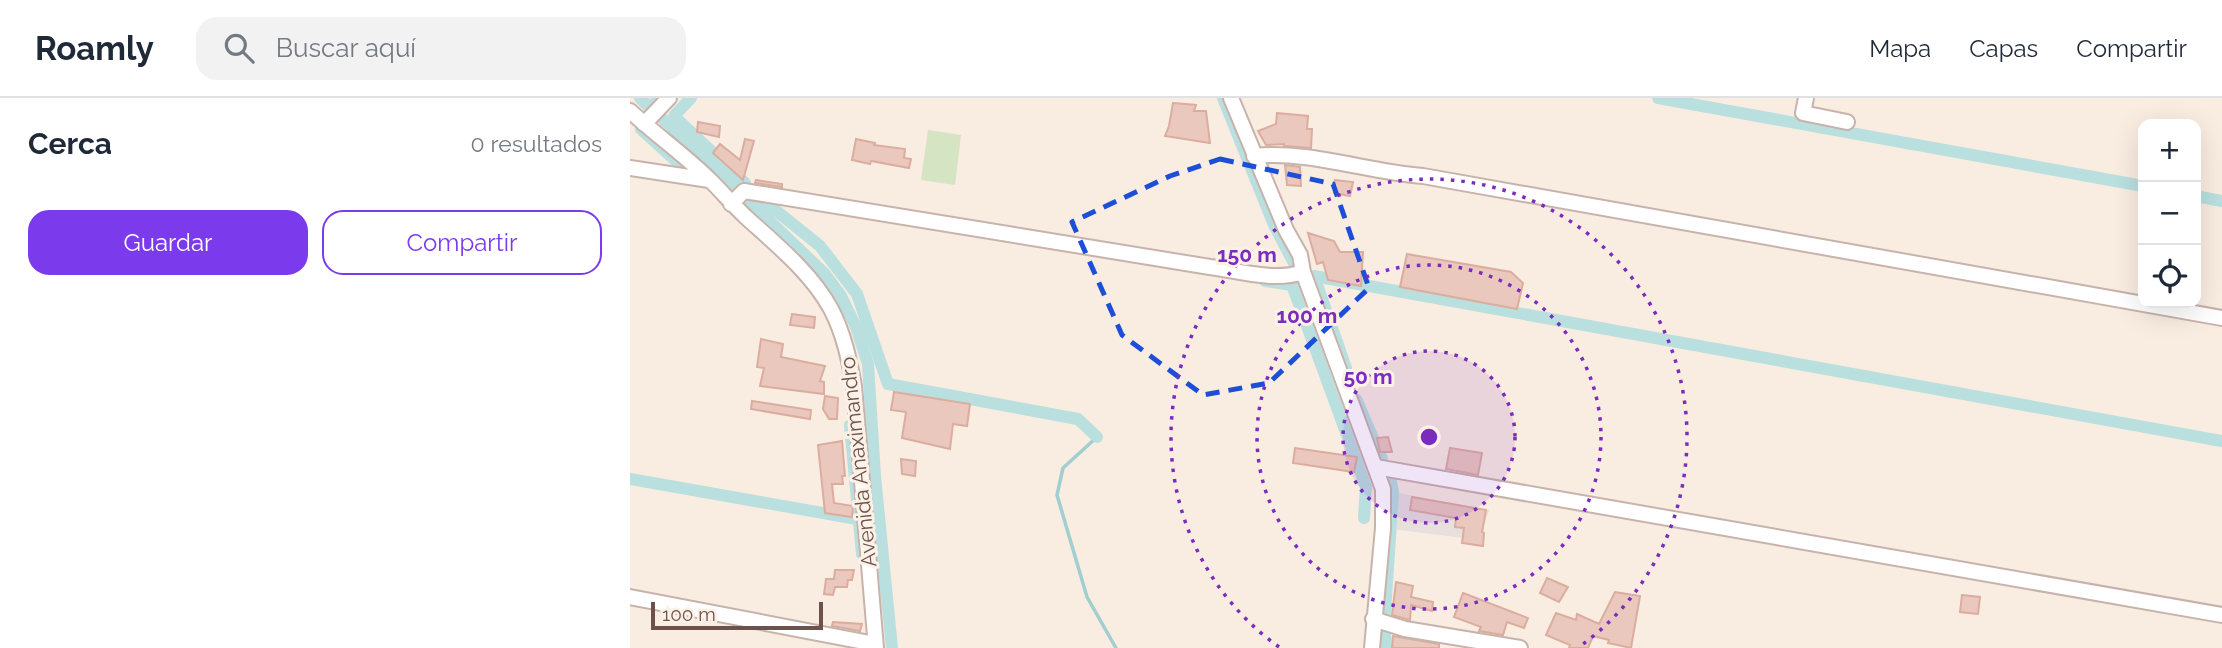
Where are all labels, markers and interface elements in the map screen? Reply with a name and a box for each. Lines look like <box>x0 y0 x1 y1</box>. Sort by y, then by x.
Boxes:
search box <box>196 17 686 80</box>
text: Roamly <box>35 29 154 68</box>
icon: search <box>220 29 258 67</box>
text: Buscar aquí <box>276 33 416 63</box>
text: Mapa <box>1869 34 1931 63</box>
text: Capas <box>1969 34 2038 63</box>
text: Compartir <box>2076 34 2187 63</box>
map controls <box>2138 119 2201 308</box>
button: + <box>2138 119 2201 182</box>
text: Cerca <box>28 126 112 161</box>
text: 0 resultados <box>470 130 602 157</box>
button: − <box>2138 182 2201 245</box>
button: Guardar <box>28 210 308 275</box>
button: Compartir <box>322 210 602 275</box>
text: 150 m <box>1217 242 1277 267</box>
button: locate <box>2138 245 2201 308</box>
text: 100 m <box>1277 303 1337 328</box>
street label: Avenida Anaximandro <box>835 356 881 568</box>
text: 50 m <box>1343 364 1393 389</box>
centre of rings <box>1417 425 1441 449</box>
scale bar <box>651 599 822 631</box>
text: 100 m <box>662 603 716 625</box>

